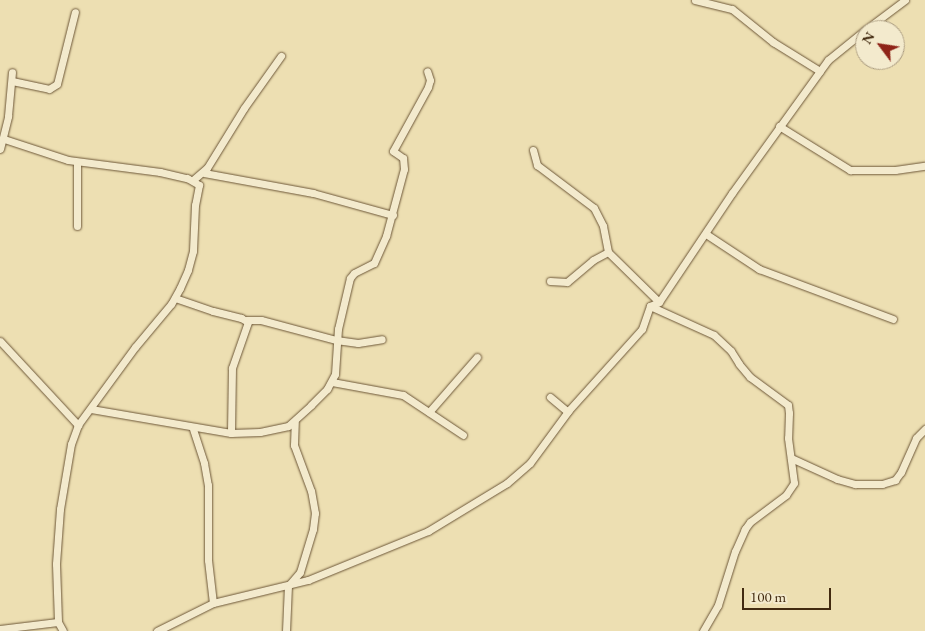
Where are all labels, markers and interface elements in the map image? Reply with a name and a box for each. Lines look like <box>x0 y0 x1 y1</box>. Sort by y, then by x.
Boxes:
north arrow <box>855 20 905 70</box>
text: N <box>857 28 879 47</box>
scale bar <box>745 578 834 610</box>
text: 100 m <box>750 587 786 606</box>

